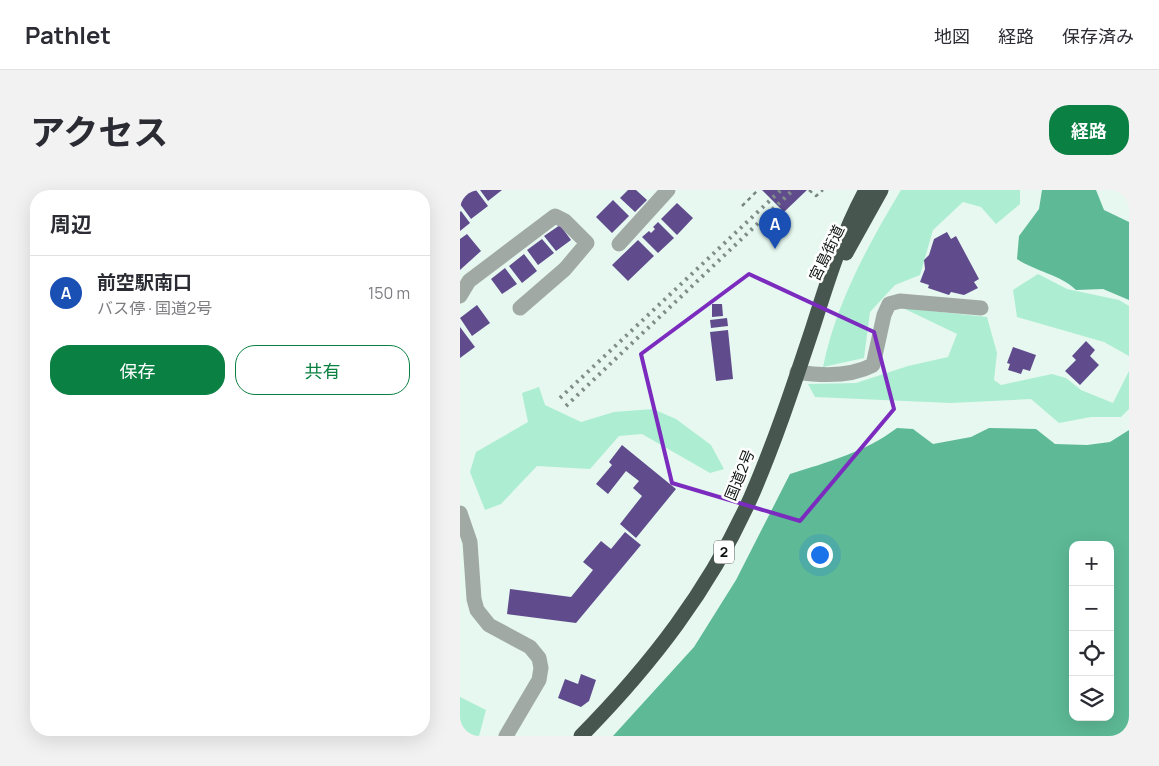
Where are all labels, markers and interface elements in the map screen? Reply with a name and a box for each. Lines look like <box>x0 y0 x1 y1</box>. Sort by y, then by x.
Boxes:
text: Pathlet <box>25 18 111 51</box>
text: 地図 <box>934 24 970 48</box>
text: 経路 <box>998 24 1034 48</box>
text: 保存済み <box>1062 24 1134 48</box>
button: 経路 <box>1049 105 1129 155</box>
text: アクセス <box>30 108 168 156</box>
pin: A <box>759 208 791 249</box>
text: 周辺 <box>50 210 92 238</box>
street label: 宮島街道 <box>804 221 849 284</box>
text: 前空駅南口 <box>97 269 192 295</box>
text: A <box>61 282 71 304</box>
text: 150 m <box>368 282 410 304</box>
text: バス停 · 国道2号 <box>97 297 212 319</box>
button: 保存 <box>50 345 225 395</box>
button: 共有 <box>235 345 410 395</box>
street label: 国道2号 <box>720 446 759 504</box>
road number: 2 <box>714 541 734 564</box>
map controls <box>1069 541 1114 721</box>
button: + <box>1069 541 1114 586</box>
your location <box>807 542 833 568</box>
button: − <box>1069 586 1114 631</box>
button: locate <box>1069 631 1114 676</box>
button: layers <box>1069 676 1114 721</box>

